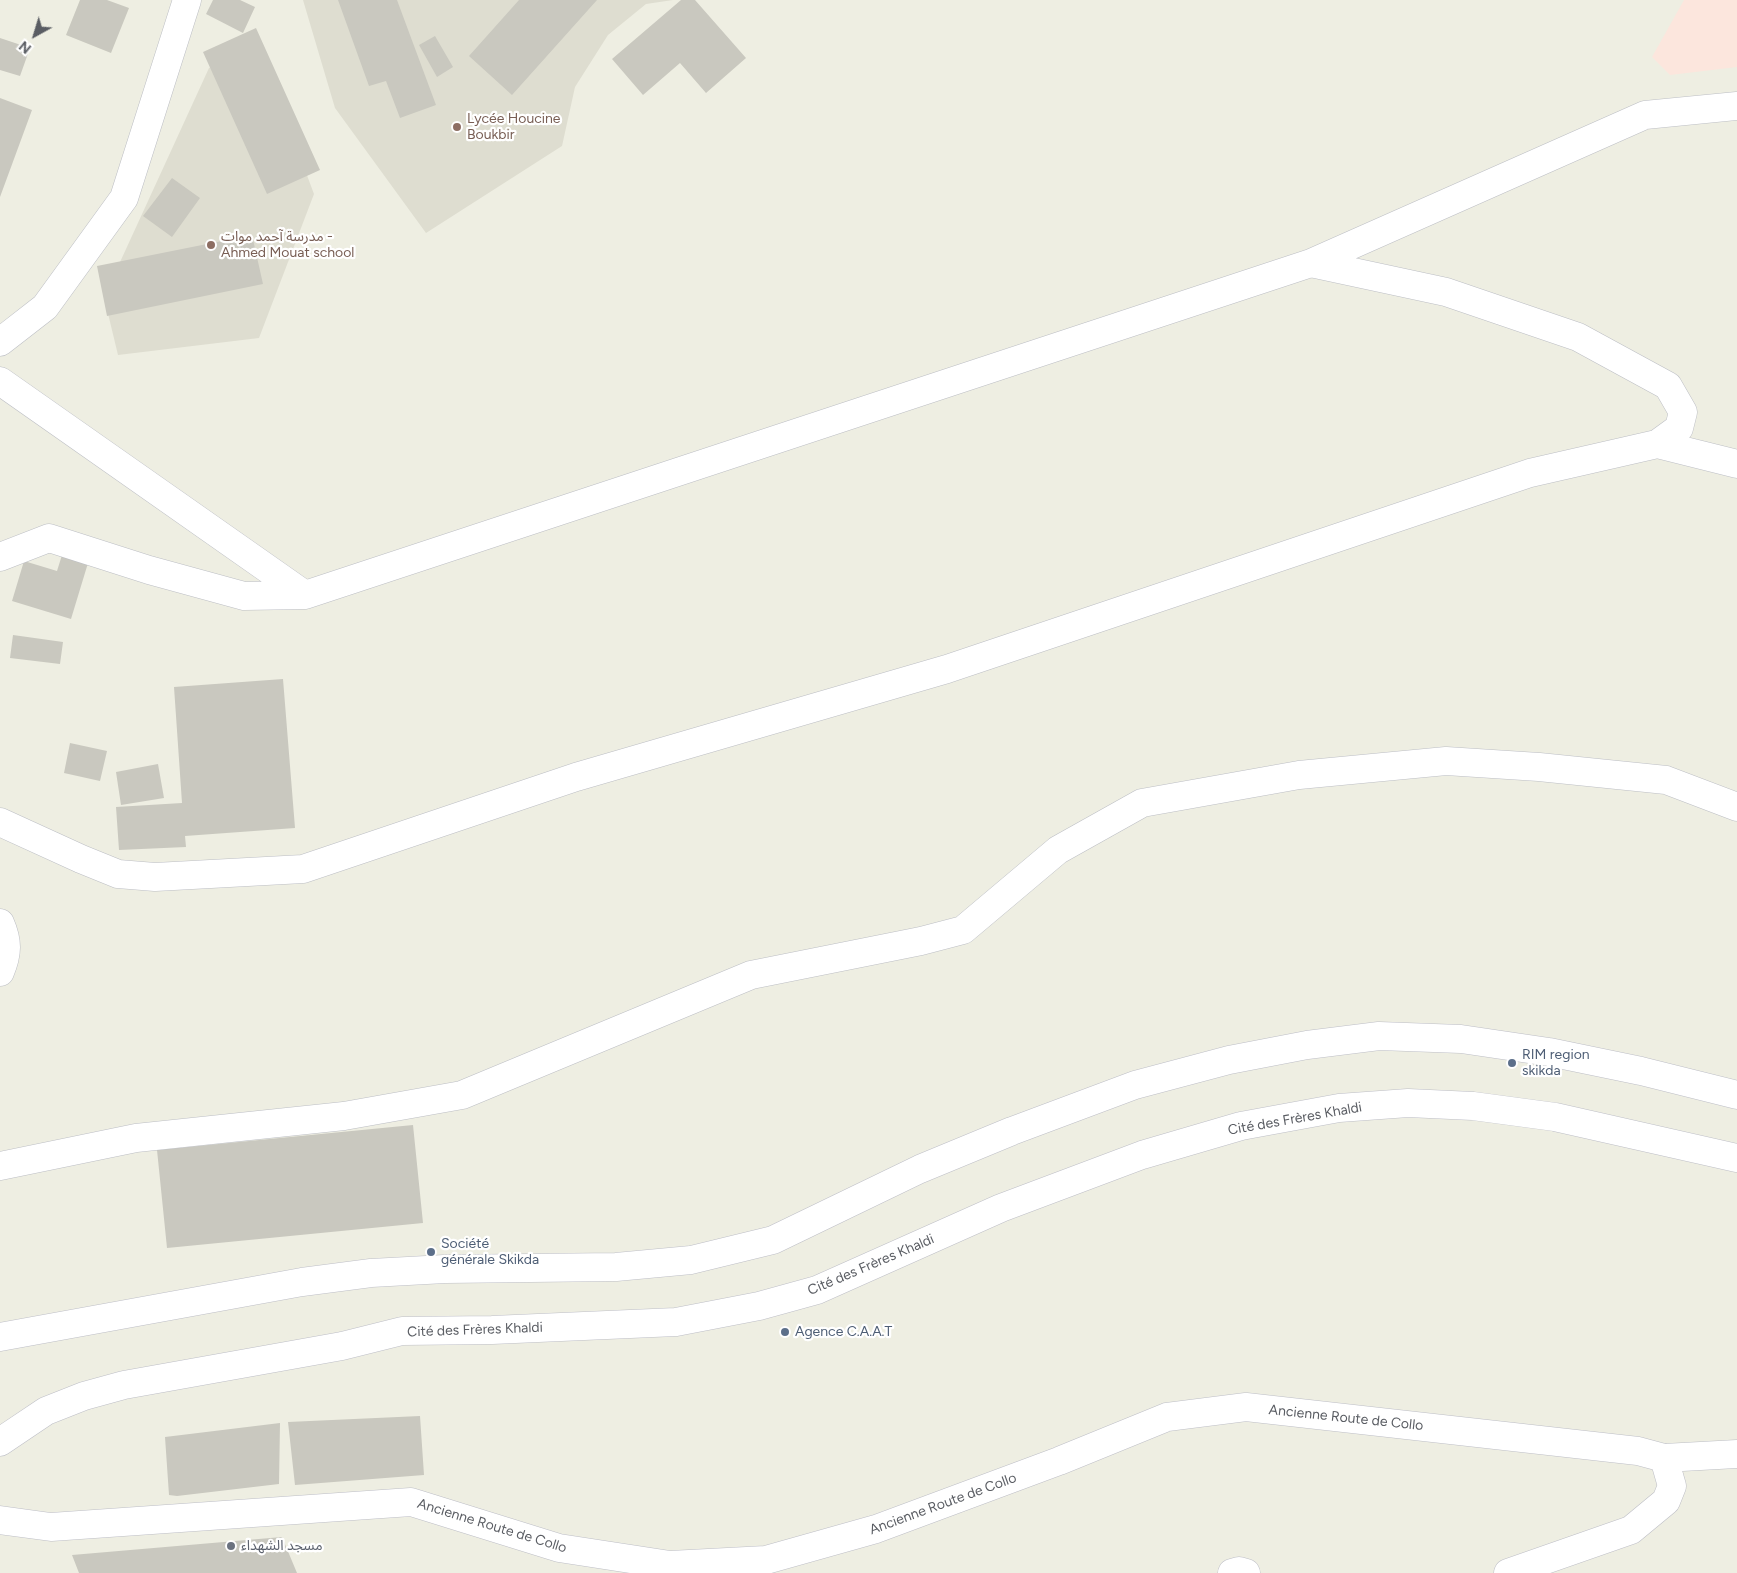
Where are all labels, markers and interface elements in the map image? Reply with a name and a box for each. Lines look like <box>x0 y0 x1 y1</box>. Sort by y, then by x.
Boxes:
north arrow <box>10 10 60 60</box>
text: N <box>16 37 35 57</box>
place label: Lycée Houcine Boukbir <box>467 111 560 144</box>
marker: Lycée Houcine Boukbir <box>451 121 463 133</box>
place label: مدرسة آحمد موات - Ahmed Mouat school <box>221 229 354 262</box>
marker: مدرسة آحمد موات - Ahmed Mouat school <box>205 239 217 251</box>
place label: RIM region skikda <box>1522 1047 1590 1080</box>
marker: RIM region skikda <box>1506 1057 1518 1069</box>
street label: Cité des Frères Khaldi <box>1227 1099 1363 1139</box>
street label: Cité des Frères Khaldi <box>805 1231 937 1299</box>
place label: Société générale Skikda <box>441 1236 539 1268</box>
marker: Société générale Skikda <box>425 1246 437 1258</box>
street label: Cité des Frères Khaldi <box>407 1319 543 1341</box>
place label: Agence C.A.A.T <box>795 1324 892 1340</box>
marker: Agence C.A.A.T <box>779 1326 791 1338</box>
street label: Ancienne Route de Collo <box>1268 1402 1424 1434</box>
street label: Ancienne Route de Collo <box>867 1470 1019 1538</box>
street label: Ancienne Route de Collo <box>415 1495 569 1557</box>
place label: مسجد الشهداء <box>241 1538 323 1554</box>
marker: مسجد الشهداء <box>225 1540 237 1552</box>

